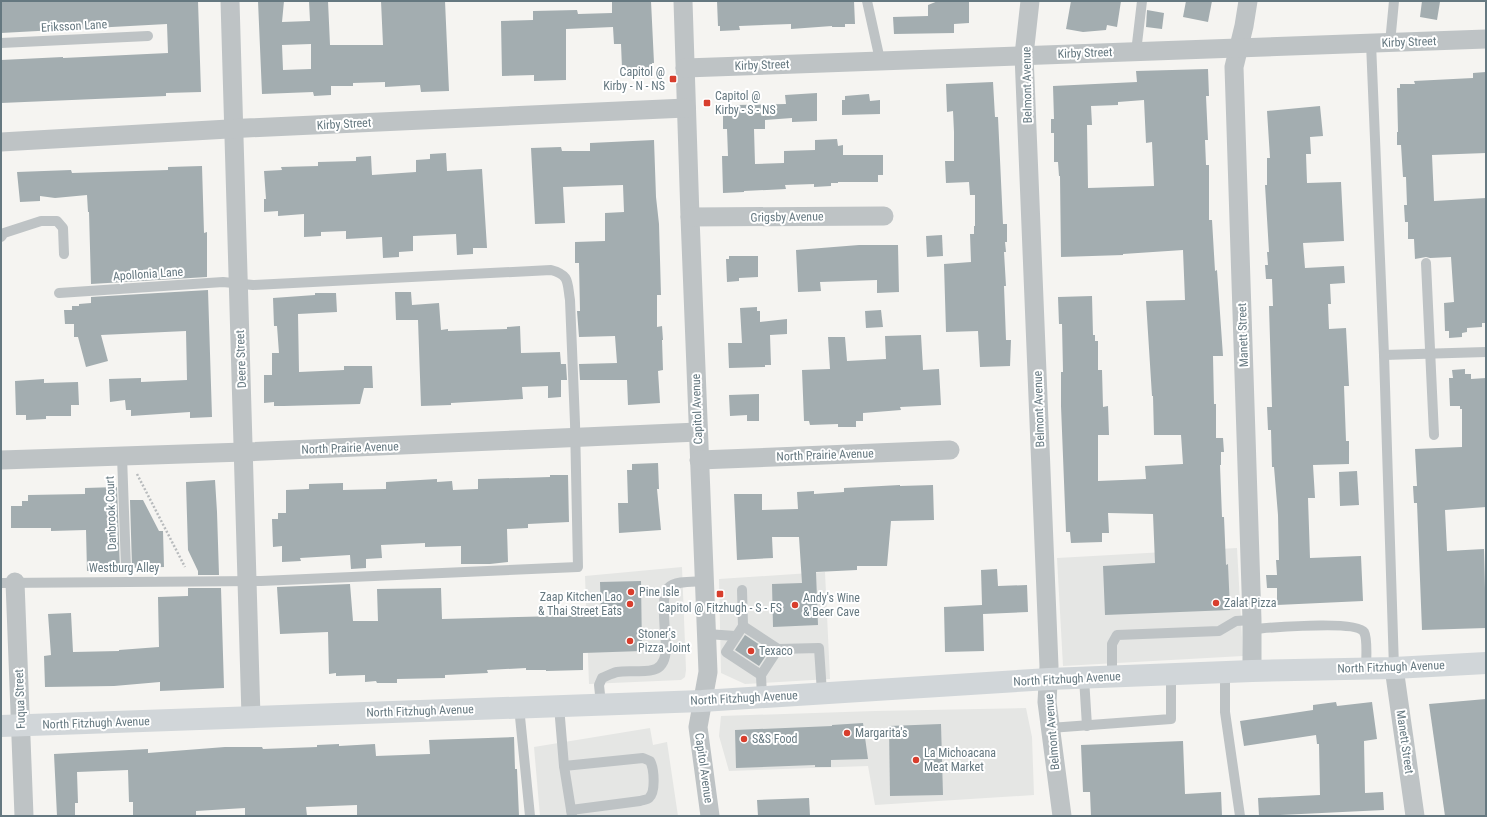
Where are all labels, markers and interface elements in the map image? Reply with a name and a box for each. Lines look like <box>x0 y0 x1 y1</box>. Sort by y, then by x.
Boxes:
street label: Eriksson Lane <box>41 17 108 35</box>
street label: Kirby Street <box>1381 34 1437 50</box>
street label: Kirby Street <box>1057 45 1113 61</box>
street label: Belmont Avenue <box>1019 46 1035 123</box>
street label: Kirby Street <box>734 57 790 73</box>
place label: Capitol @ Kirby - N - NS <box>603 65 665 93</box>
marker: Capitol @ Kirby - N - NS <box>668 74 678 84</box>
place label: Capitol @ Kirby - S - NS <box>715 89 776 117</box>
marker: Capitol @ Kirby - S - NS <box>702 98 712 108</box>
street label: Kirby Street <box>316 116 372 132</box>
street label: Grigsby Avenue <box>750 209 824 225</box>
street label: Apollonia Lane <box>112 265 184 283</box>
street label: Manett Street <box>1235 302 1251 367</box>
street label: Deere Street <box>233 329 249 388</box>
street label: Belmont Avenue <box>1031 370 1047 448</box>
street label: Capitol Avenue <box>689 373 705 445</box>
street label: North Prairie Avenue <box>301 439 399 457</box>
street label: North Prairie Avenue <box>776 446 874 464</box>
street label: Danbrook Court <box>103 475 119 550</box>
street label: Westburg Alley <box>89 561 159 575</box>
place label: Pine Isle <box>639 585 680 599</box>
marker: Pine Isle <box>626 587 636 597</box>
marker: Capitol @ Fitzhugh - S - FS <box>715 589 725 599</box>
place label: Zaap Kitchen Lao & Thai Street Eats <box>538 590 622 618</box>
place label: Andy's Wine & Beer Cave <box>803 591 860 619</box>
place label: Zalat Pizza <box>1224 596 1277 610</box>
marker: Zalat Pizza <box>1211 598 1221 608</box>
marker: Zaap Kitchen Lao & Thai Street Eats <box>625 599 635 609</box>
marker: Andy's Wine & Beer Cave <box>790 600 800 610</box>
place label: Capitol @ Fitzhugh - S - FS <box>658 601 782 615</box>
place label: Stoner's Pizza Joint <box>638 627 691 655</box>
marker: Stoner's Pizza Joint <box>625 636 635 646</box>
place label: Texaco <box>759 644 793 658</box>
marker: Texaco <box>746 646 756 656</box>
street label: North Fitzhugh Avenue <box>1337 658 1445 676</box>
street label: Fuqua Street <box>12 668 28 729</box>
street label: North Fitzhugh Avenue <box>1013 669 1121 689</box>
street label: North Fitzhugh Avenue <box>690 688 798 708</box>
street label: Belmont Avenue <box>1042 693 1062 771</box>
street label: North Fitzhugh Avenue <box>366 702 474 720</box>
street label: Manett Street <box>1394 709 1416 775</box>
street label: North Fitzhugh Avenue <box>42 714 150 732</box>
place label: Margarita's <box>855 726 907 740</box>
marker: Margarita's <box>842 728 852 738</box>
street label: Capitol Avenue <box>692 732 716 804</box>
place label: S&S Food <box>752 732 797 746</box>
marker: S&S Food <box>739 734 749 744</box>
place label: La Michoacana Meat Market <box>924 746 996 774</box>
marker: La Michoacana Meat Market <box>911 755 921 765</box>

